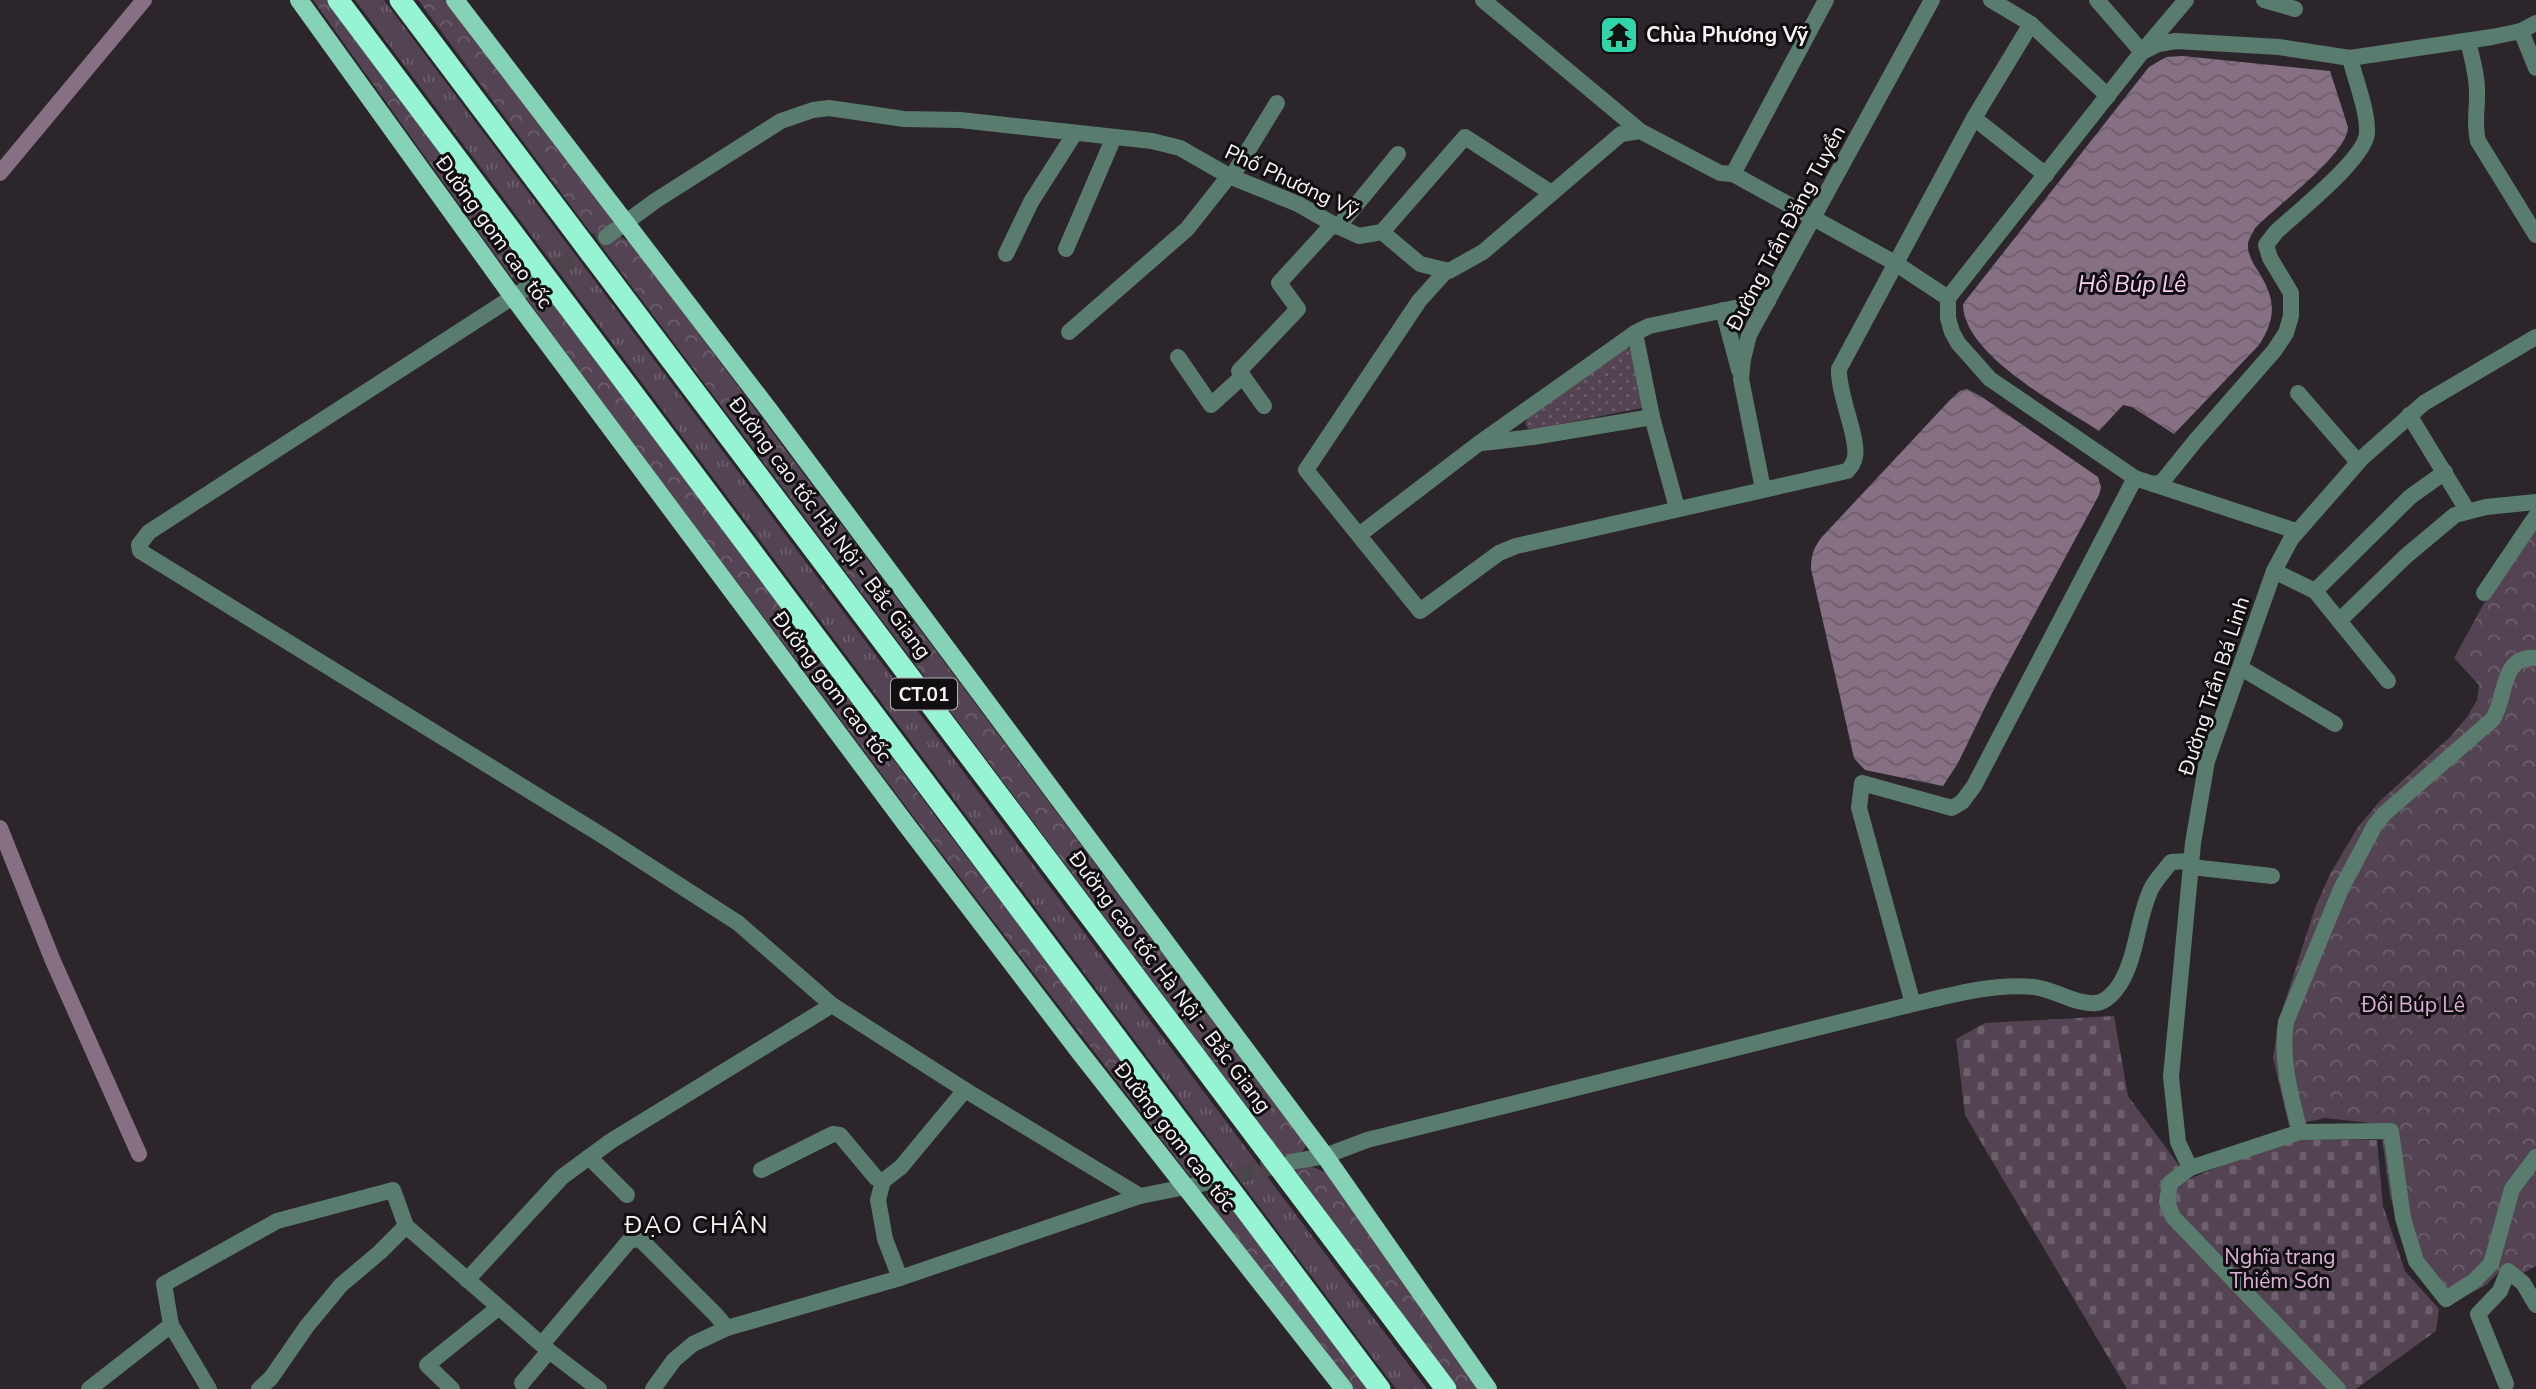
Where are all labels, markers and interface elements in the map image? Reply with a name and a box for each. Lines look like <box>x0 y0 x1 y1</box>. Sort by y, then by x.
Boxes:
temple icon: Chùa Phương Vỹ <box>1598 14 1640 56</box>
place label: Chùa Phương Vỹ <box>1646 21 1809 49</box>
street label: Đường Trần Đăng Tuyển <box>1720 121 1852 336</box>
street label: Phố Phương Vỹ <box>1220 138 1364 224</box>
street label: Đường gom cao tốc <box>428 149 559 314</box>
water label: Hồ Búp Lê <box>2078 269 2186 300</box>
street label: Đường cao tốc Hà Nội - Bắc Giang <box>722 391 938 665</box>
street label: Đường Trần Bá Linh <box>2172 593 2256 780</box>
street label: Đường gom cao tốc <box>765 605 898 769</box>
road number: CT.01 <box>891 678 957 709</box>
street label: Đường cao tốc Hà Nội - Bắc Giang <box>1062 845 1278 1119</box>
park label: Đồi Búp Lê <box>2360 991 2465 1019</box>
street label: Đường gom cao tốc <box>1107 1056 1242 1218</box>
district label: ĐẠO CHÂN <box>624 1209 769 1241</box>
park label: Nghĩa trang Thiềm Sơn <box>2224 1243 2336 1295</box>

